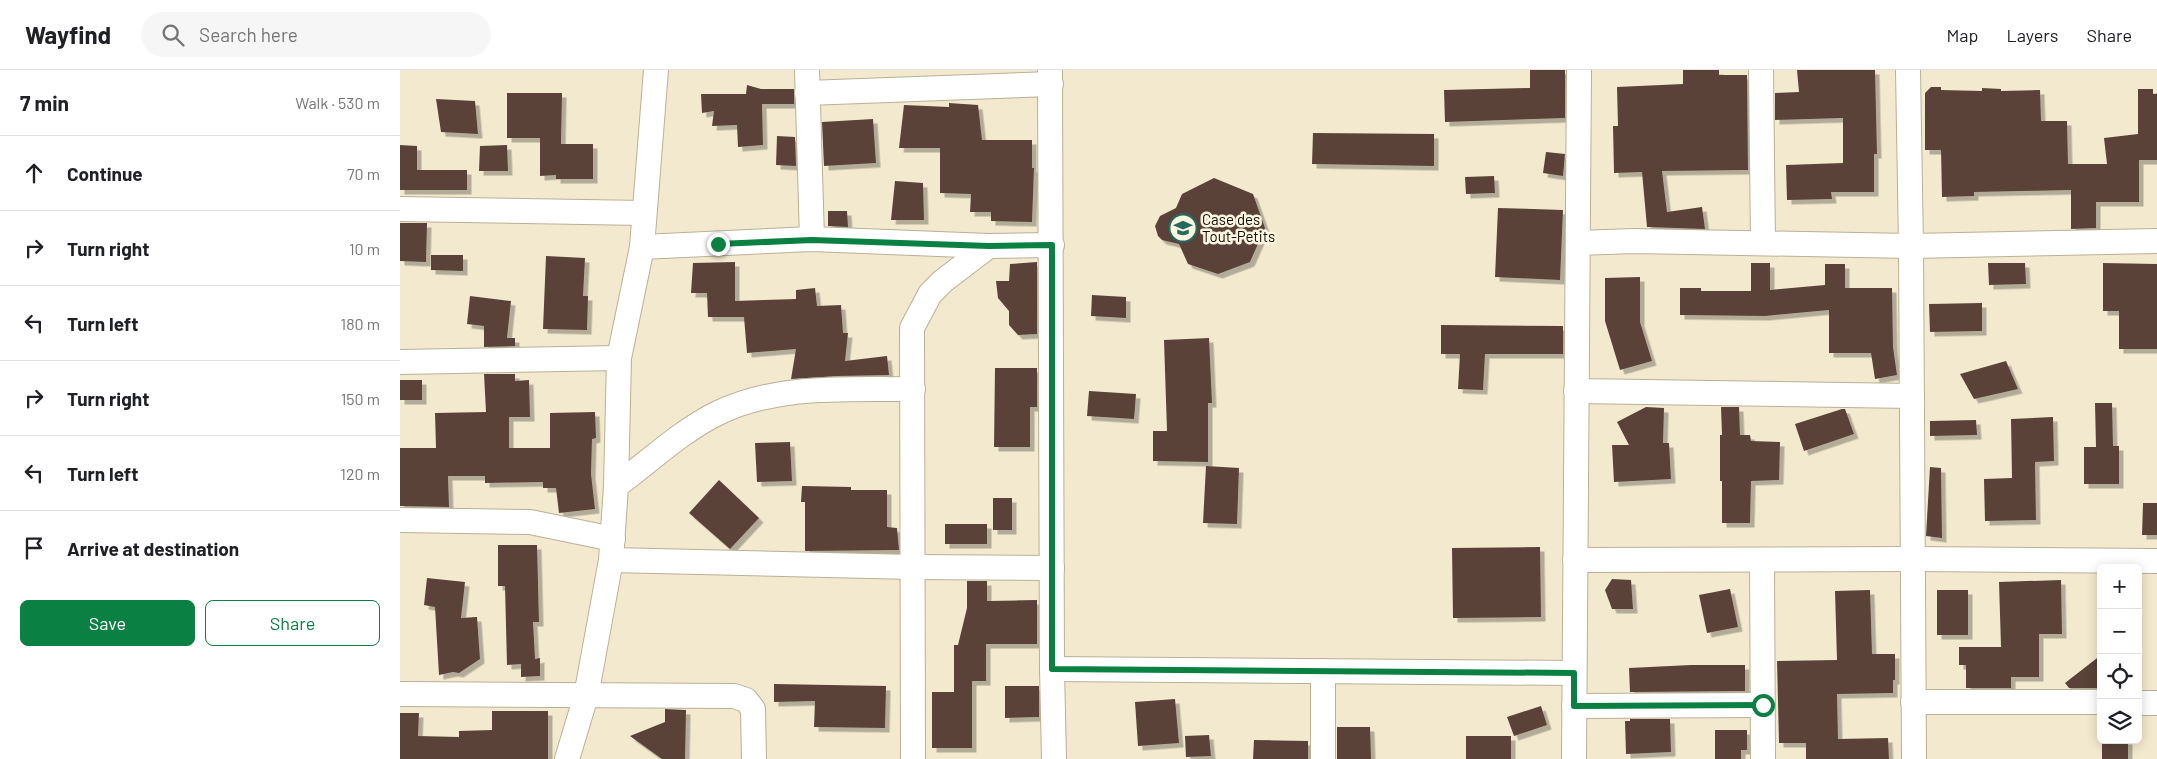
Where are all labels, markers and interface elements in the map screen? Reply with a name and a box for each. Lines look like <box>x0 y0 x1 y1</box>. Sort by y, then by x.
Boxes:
search box <box>141 12 491 57</box>
text: Wayfind <box>25 20 111 49</box>
icon: search <box>159 21 187 49</box>
text: Search here <box>199 23 298 46</box>
text: Map <box>1946 24 1978 46</box>
text: Layers <box>2006 24 2059 46</box>
text: Share <box>2087 24 2132 46</box>
text: 7 min <box>20 90 69 115</box>
text: Walk · 530 m <box>295 93 380 112</box>
icon: ahead <box>20 159 48 187</box>
text: Continue <box>67 162 143 185</box>
text: 70 m <box>347 164 380 183</box>
place label: Case des Tout-Petits <box>1202 210 1275 245</box>
school or university icon: Case des Tout-Petits <box>1168 213 1198 243</box>
route end <box>707 233 730 256</box>
icon: right <box>20 234 48 262</box>
text: Turn right <box>67 237 149 260</box>
text: 10 m <box>349 239 380 258</box>
icon: left <box>20 309 48 337</box>
text: Turn left <box>67 312 138 335</box>
text: 180 m <box>341 314 380 333</box>
icon: right <box>20 384 48 412</box>
text: Turn right <box>67 387 149 410</box>
text: 150 m <box>341 389 380 408</box>
icon: left <box>20 459 48 487</box>
text: Turn left <box>67 462 138 485</box>
text: 120 m <box>340 464 380 483</box>
icon: arrive <box>20 534 48 562</box>
text: Arrive at destination <box>67 537 239 560</box>
map controls <box>2097 564 2142 744</box>
button: + <box>2097 564 2142 609</box>
button: Save <box>20 600 195 646</box>
button: Share <box>205 600 380 646</box>
button: − <box>2097 609 2142 654</box>
button: locate <box>2097 654 2142 699</box>
route start <box>1752 694 1775 717</box>
button: layers <box>2097 699 2142 744</box>

